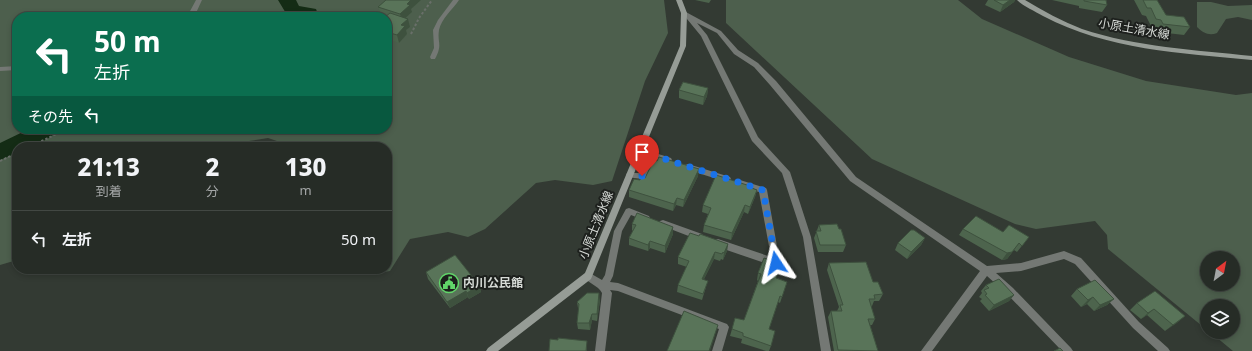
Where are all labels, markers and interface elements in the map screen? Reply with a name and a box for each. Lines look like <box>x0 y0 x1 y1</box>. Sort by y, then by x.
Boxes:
street label: 小原土清水線 <box>1097 14 1171 43</box>
text: 50 m <box>94 22 161 60</box>
icon: left <box>28 28 80 80</box>
text: 左折 <box>94 60 130 84</box>
icon: left <box>81 104 103 126</box>
text: その先 <box>28 106 73 126</box>
pin <box>625 135 659 176</box>
icon: arrive <box>631 141 653 163</box>
text: 21:13 <box>78 150 140 183</box>
text: 2 <box>205 150 219 183</box>
text: 130 <box>285 150 326 183</box>
text: m <box>300 181 312 199</box>
text: 到着 <box>96 182 122 200</box>
text: 分 <box>206 182 219 200</box>
street label: 小原土清水線 <box>574 188 617 261</box>
icon: left <box>28 228 50 250</box>
text: 左折 <box>62 229 92 249</box>
text: 50 m <box>341 229 376 249</box>
position arrow <box>755 242 797 284</box>
north arrow <box>1200 251 1240 291</box>
map controls <box>1200 251 1240 339</box>
public building icon: 内川公民館 <box>438 272 460 294</box>
place label: 内川公民館 <box>463 274 523 291</box>
button: layers <box>1200 299 1240 339</box>

